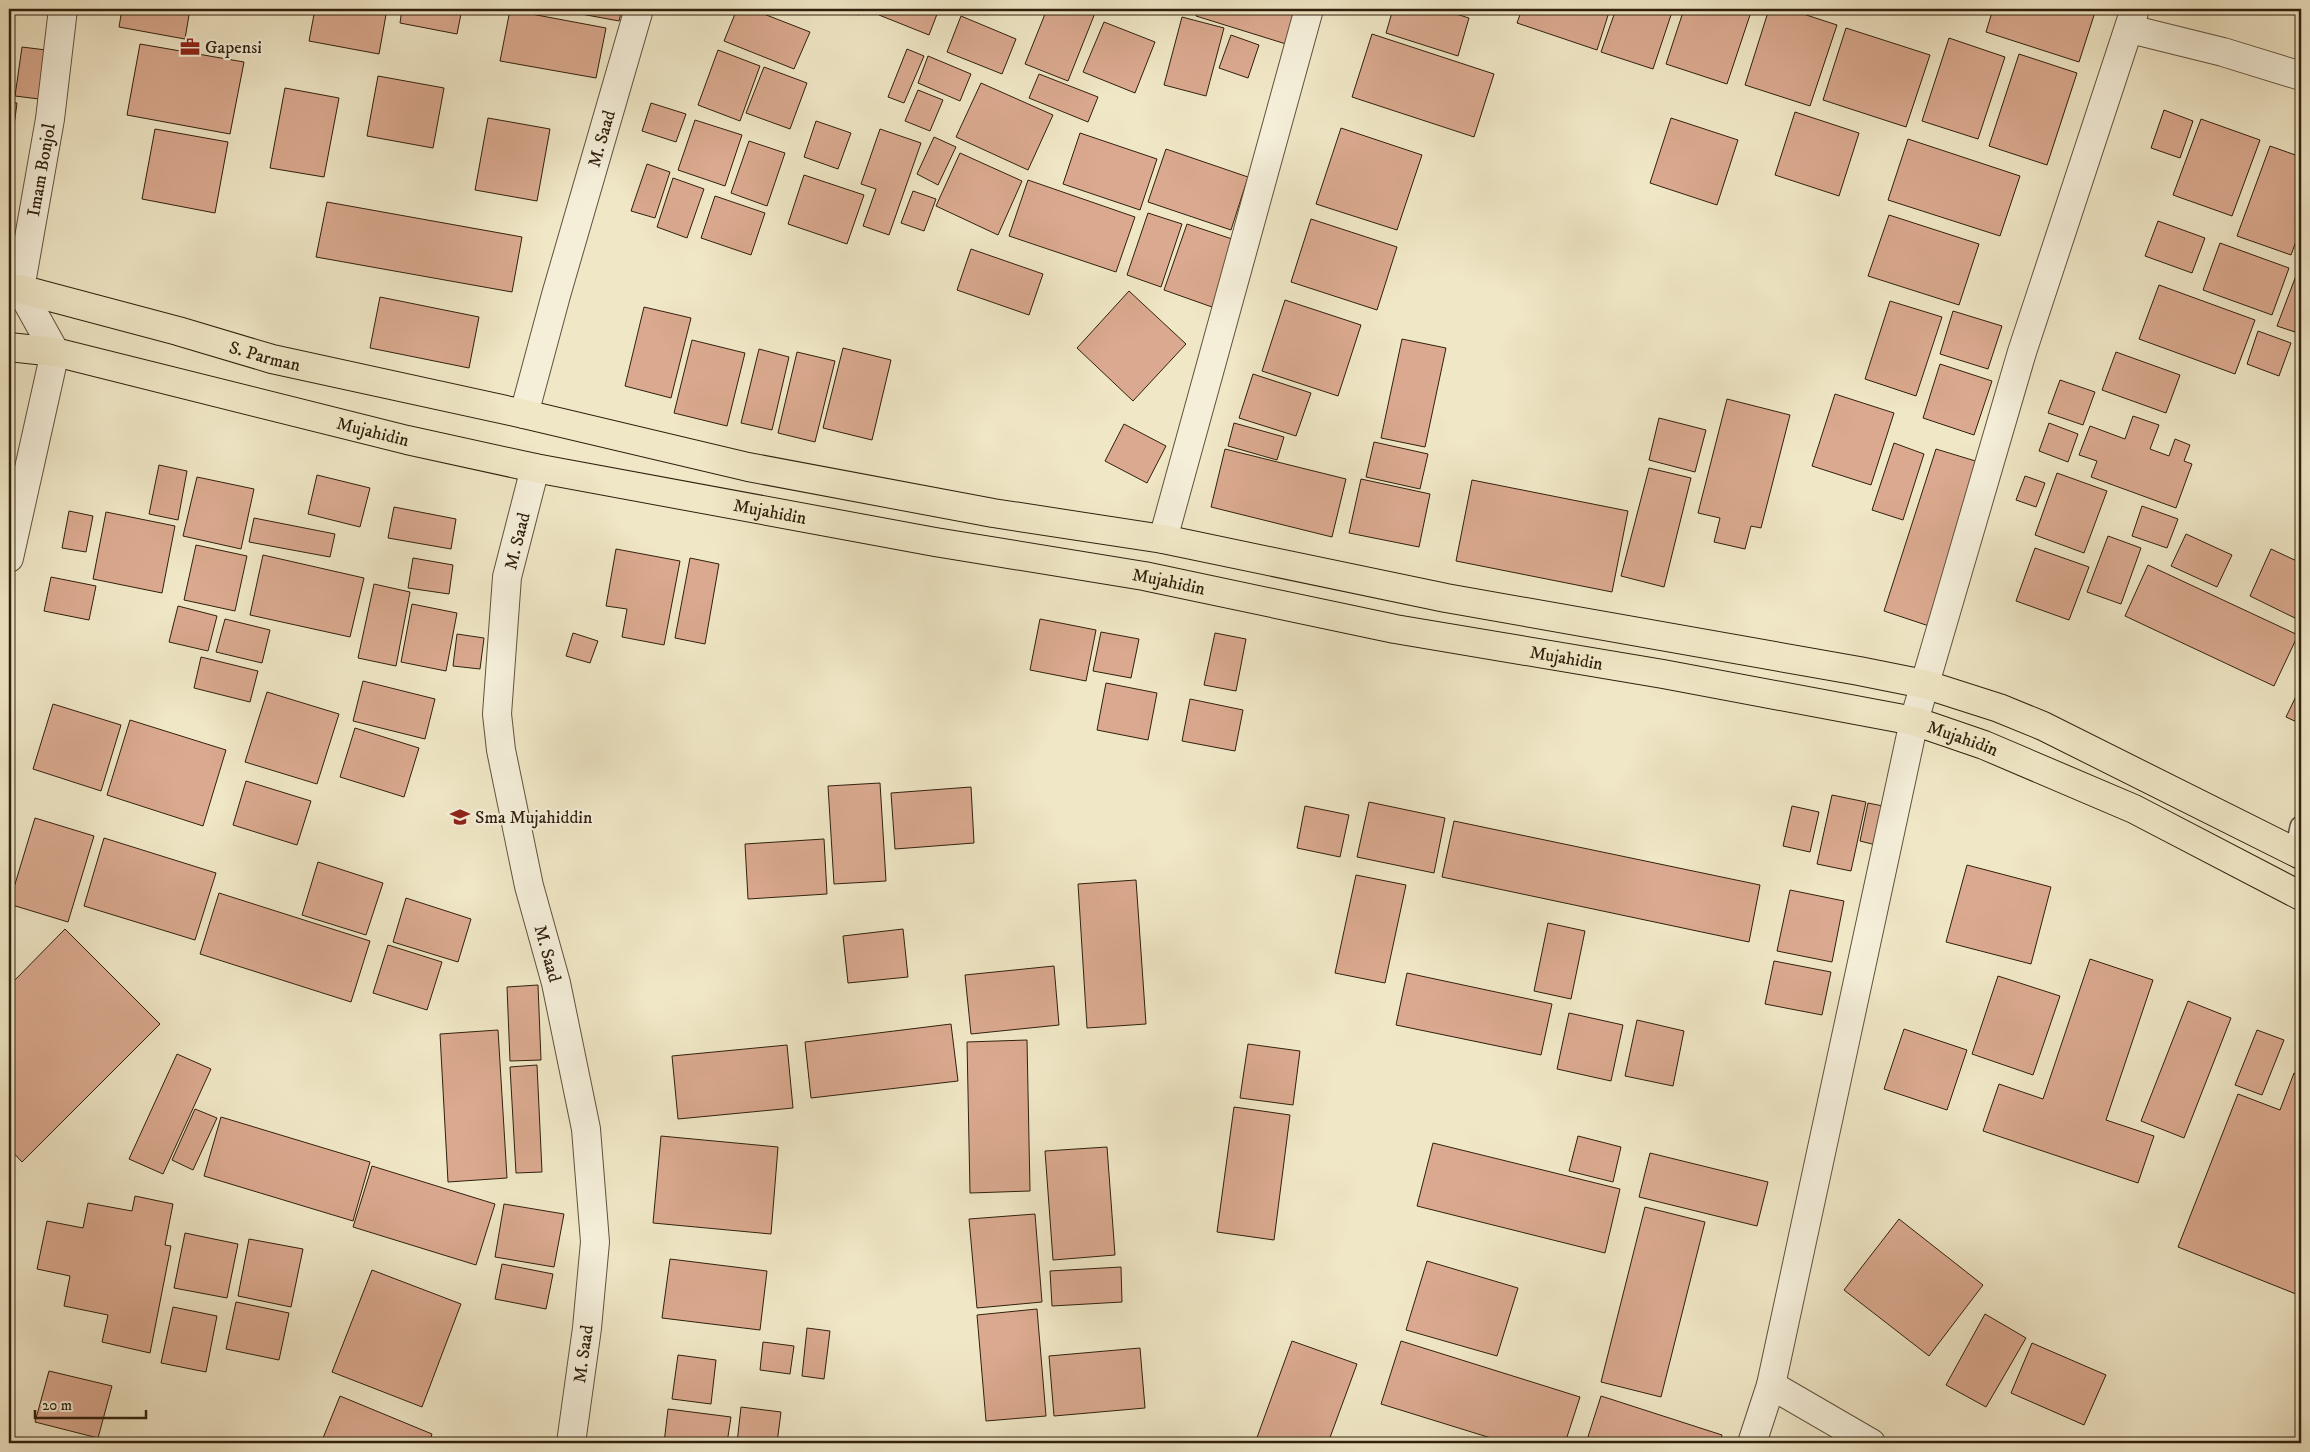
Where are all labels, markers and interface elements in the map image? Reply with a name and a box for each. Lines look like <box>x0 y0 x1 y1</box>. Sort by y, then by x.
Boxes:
office icon: Gapensi <box>179 36 201 58</box>
place label: Gapensi <box>205 37 262 59</box>
street label: M. Saad <box>584 108 621 170</box>
street label: Imam Bonjol <box>23 121 61 218</box>
street label: S. Parman <box>226 337 303 377</box>
street label: Mujahidin <box>334 413 412 452</box>
street label: Mujahidin <box>731 495 809 530</box>
street label: M. Saad <box>500 510 536 572</box>
street label: Mujahidin <box>1131 564 1208 601</box>
street label: Mujahidin <box>1528 642 1605 676</box>
street label: Mujahidin <box>1924 716 2002 762</box>
school or university icon: Sma Mujahiddin <box>449 806 471 828</box>
place label: Sma Mujahiddin <box>475 807 593 829</box>
street label: M. Saad <box>528 923 565 985</box>
street label: M. Saad <box>569 1324 599 1385</box>
scale bar <box>35 1387 146 1419</box>
text: 20 m <box>42 1396 72 1415</box>

